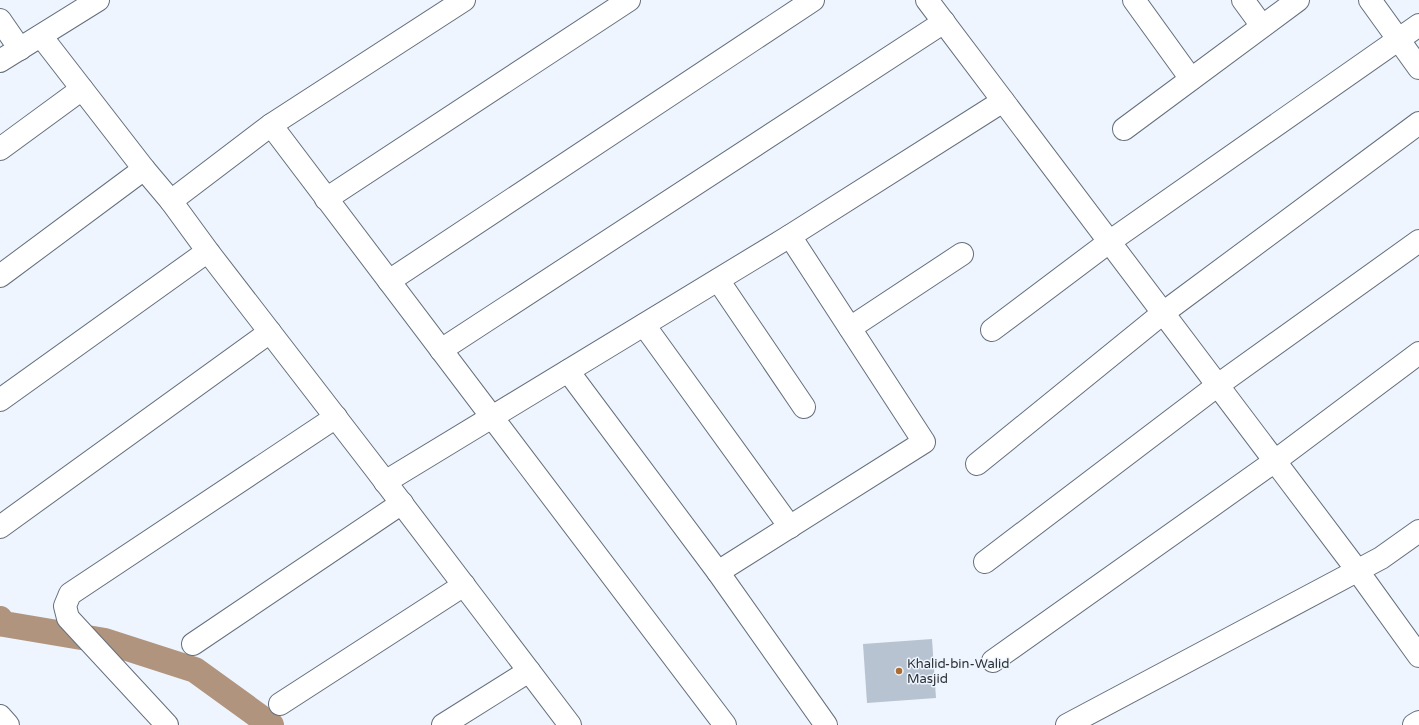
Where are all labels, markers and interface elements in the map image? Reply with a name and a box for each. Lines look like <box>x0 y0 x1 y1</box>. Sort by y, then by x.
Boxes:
place label: Khalid-bin-Walid Masjid <box>907 656 1009 687</box>
marker: Khalid-bin-Walid Masjid <box>894 666 904 676</box>

